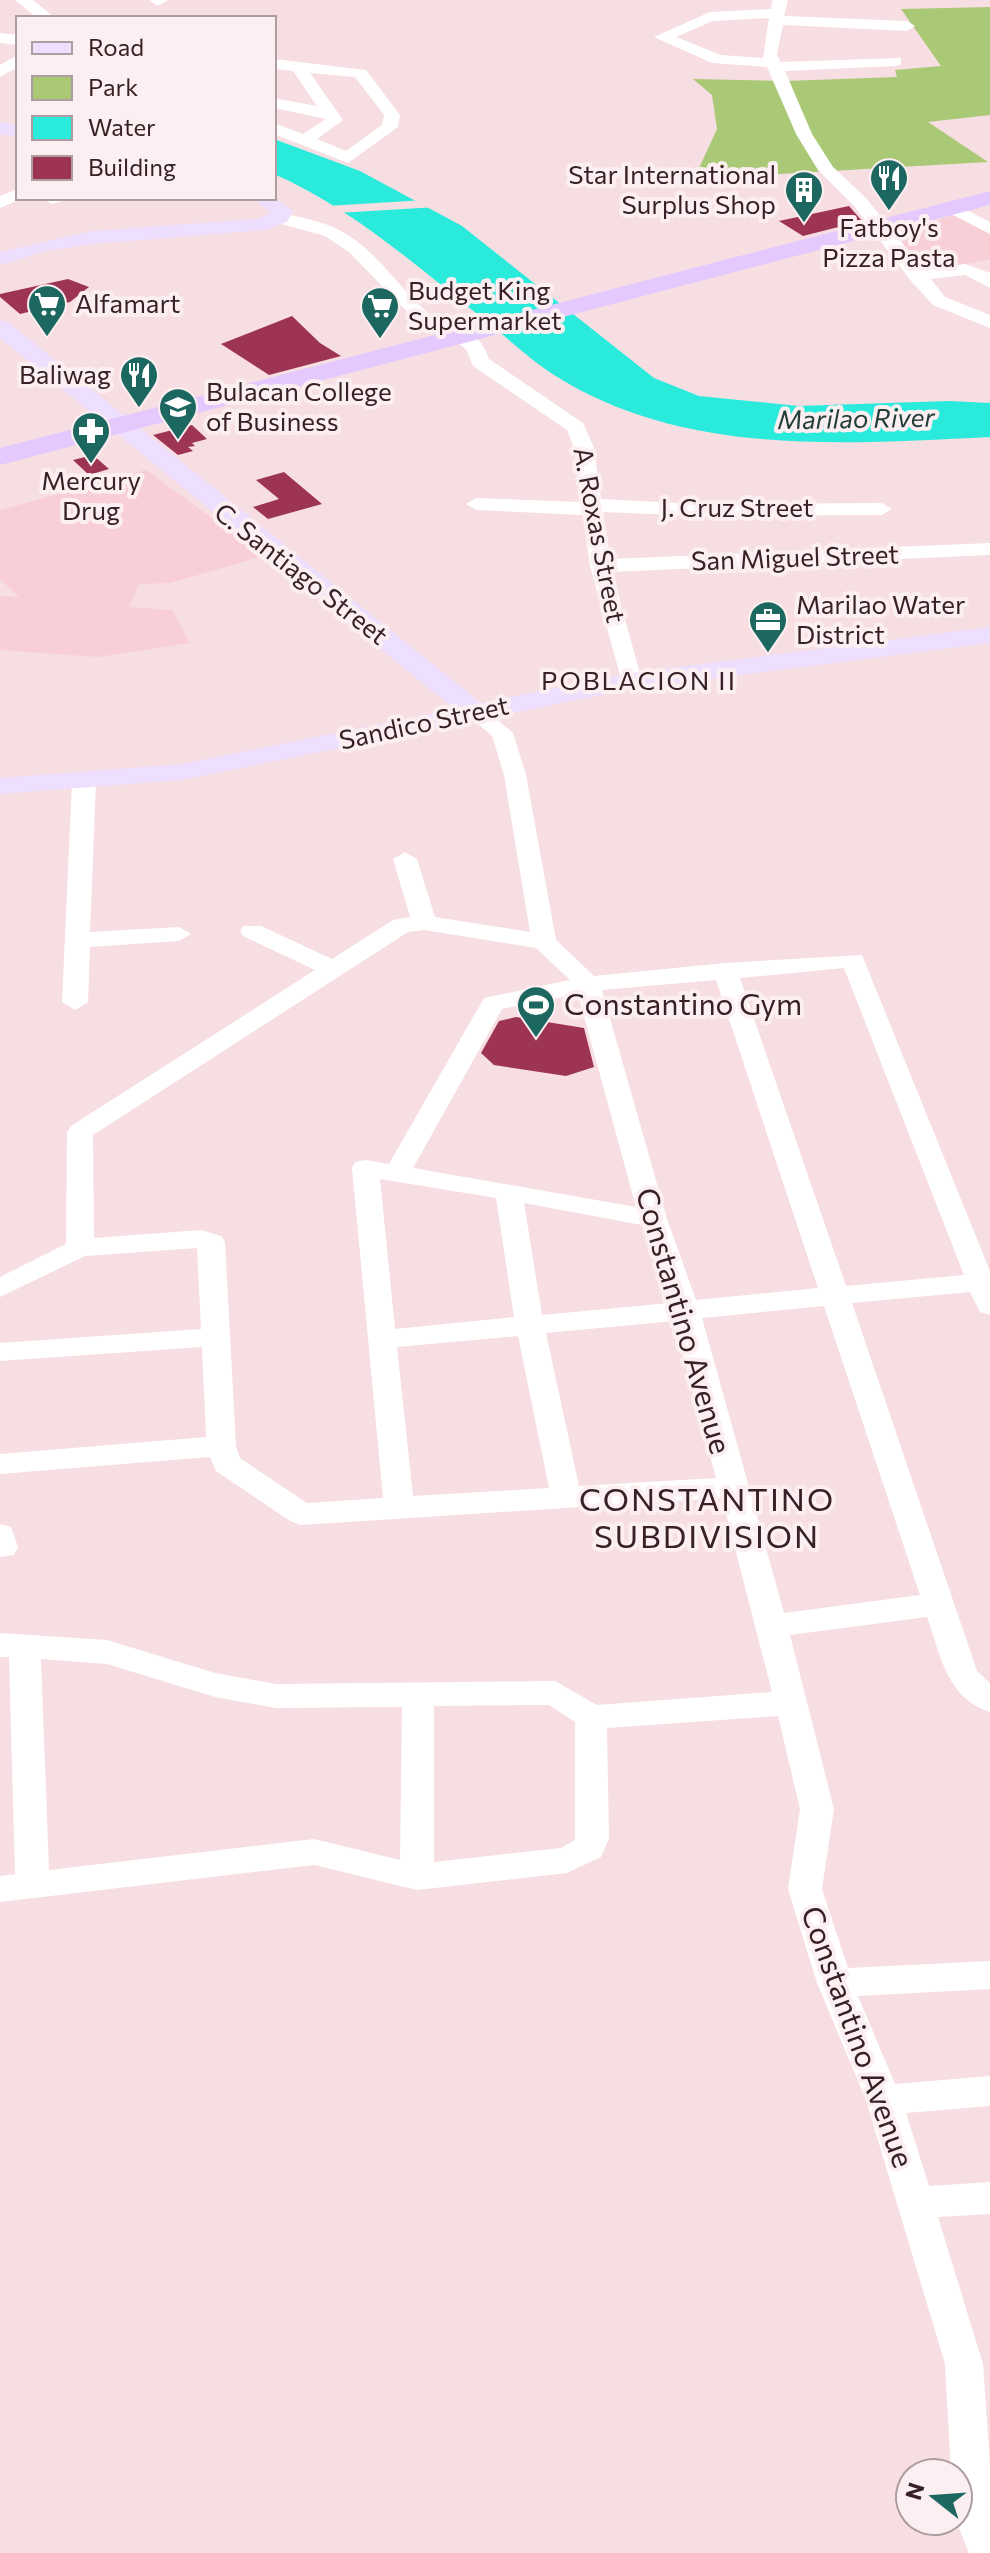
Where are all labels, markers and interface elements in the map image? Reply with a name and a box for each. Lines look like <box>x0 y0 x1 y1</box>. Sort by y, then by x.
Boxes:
legend <box>16 16 276 200</box>
text: Road <box>88 32 144 61</box>
text: Park <box>88 72 138 101</box>
text: Water <box>88 112 156 141</box>
text: Building <box>88 152 176 181</box>
restaurant icon: Fatboy's Pizza Pasta <box>868 157 910 212</box>
place label: Star International Surplus Shop <box>568 158 776 219</box>
building icon: Star International Surplus Shop <box>783 169 825 224</box>
place label: Fatboy's Pizza Pasta <box>822 211 956 272</box>
place label: Budget King Supermarket <box>408 274 562 335</box>
supermarket icon: Alfamart <box>26 283 68 338</box>
supermarket icon: Budget King Supermarket <box>359 285 401 340</box>
place label: Alfamart <box>75 287 180 318</box>
restaurant icon: Baliwag <box>118 354 160 409</box>
place label: Baliwag <box>19 358 111 389</box>
place label: Bulacan College of Business <box>206 375 392 436</box>
school or university icon: Bulacan College of Business <box>157 386 199 441</box>
water label: Marilao River <box>777 401 936 434</box>
pharmacy icon: Mercury Drug <box>70 410 112 465</box>
street label: A. Roxas Street <box>568 444 633 625</box>
place label: Mercury Drug <box>41 464 141 525</box>
street label: J. Cruz Street <box>661 491 813 522</box>
street label: C. Santiago Street <box>209 496 395 650</box>
street label: San Miguel Street <box>691 537 899 576</box>
place label: Marilao Water District <box>796 588 965 649</box>
office icon: Marilao Water District <box>747 599 789 654</box>
district label: POBLACION II <box>541 664 737 695</box>
street label: Sandico Street <box>336 688 511 755</box>
sports icon: Constantino Gym <box>515 984 557 1039</box>
place label: Constantino Gym <box>564 984 802 1021</box>
street label: Constantino Avenue <box>630 1183 741 1458</box>
district label: CONSTANTINO SUBDIVISION <box>579 1478 835 1555</box>
street label: Constantino Avenue <box>795 1900 924 2172</box>
north arrow <box>894 2457 974 2537</box>
text: N <box>899 2479 930 2503</box>

